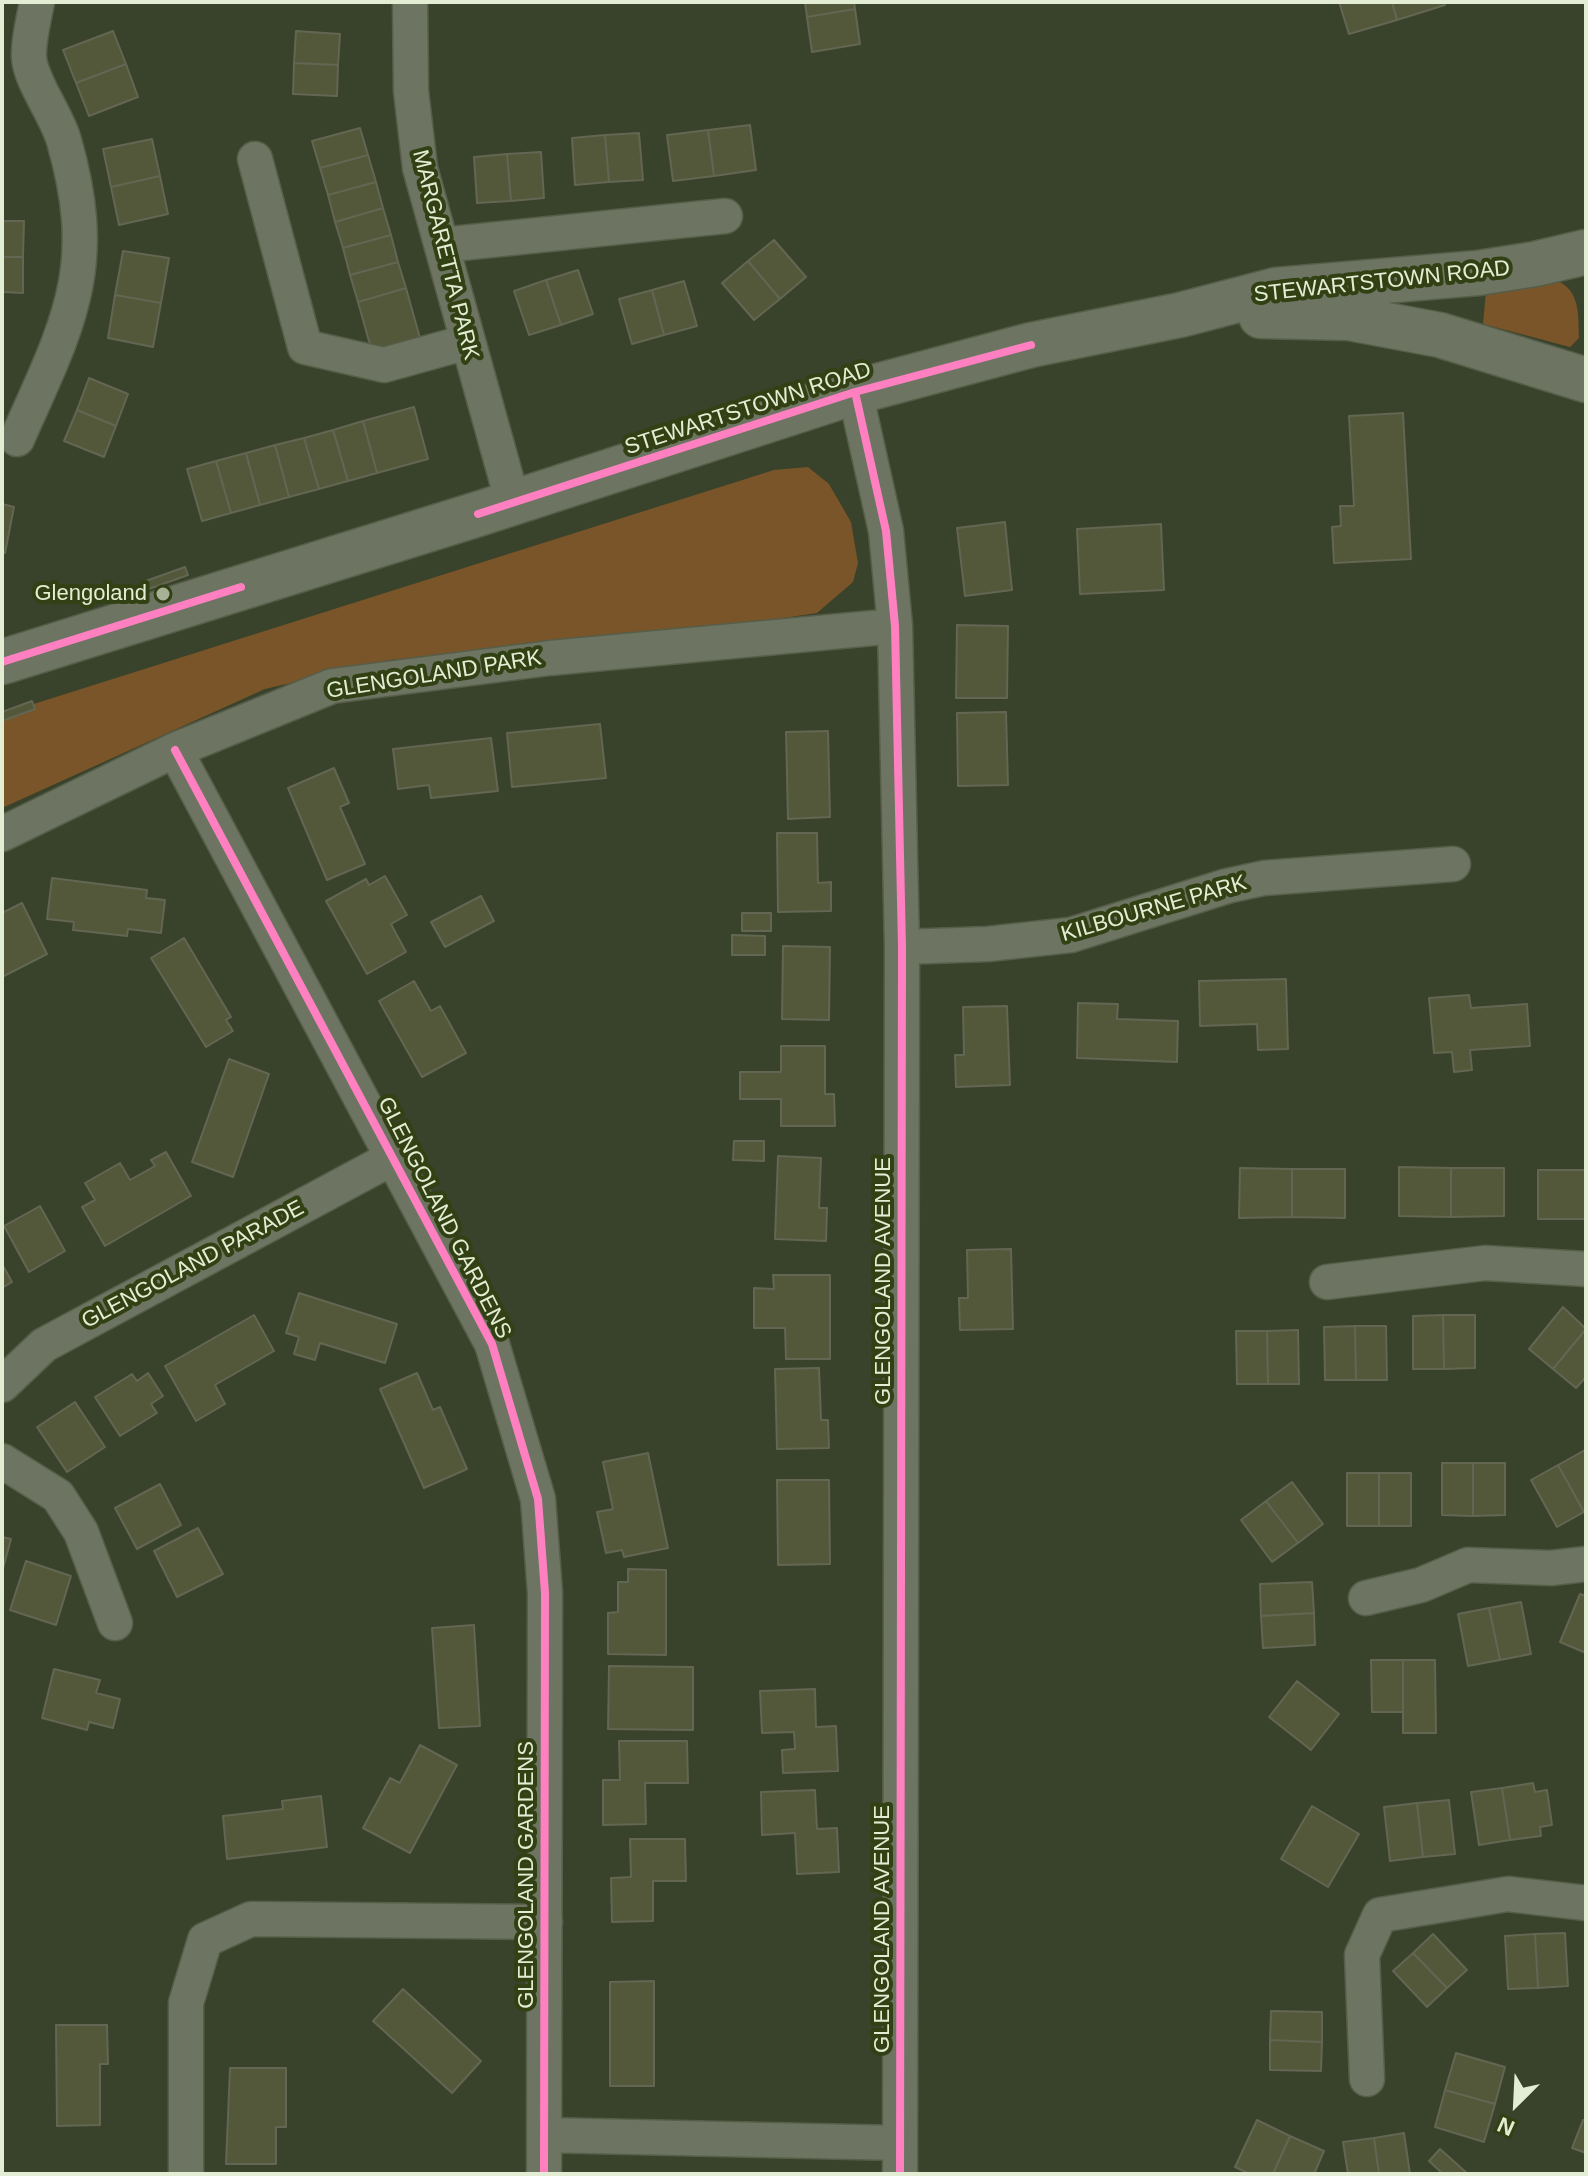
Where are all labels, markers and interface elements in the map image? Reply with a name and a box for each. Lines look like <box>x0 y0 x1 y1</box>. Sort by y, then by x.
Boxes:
street label: MARGARETTA PARK <box>406 147 484 363</box>
street label: STEWARTSTOWN ROAD <box>1253 255 1511 309</box>
street label: STEWARTSTOWN ROAD <box>621 357 875 461</box>
place label: Glengoland <box>34 581 147 607</box>
marker: Glengoland <box>154 585 172 603</box>
street label: GLENGOLAND PARK <box>325 645 543 705</box>
street label: KILBOURNE PARK <box>1058 870 1250 948</box>
street label: GLENGOLAND GARDENS <box>371 1093 517 1343</box>
street label: GLENGOLAND AVENUE <box>871 1157 897 1405</box>
street label: GLENGOLAND PARADE <box>77 1195 309 1335</box>
street label: GLENGOLAND GARDENS <box>514 1741 540 2009</box>
street label: GLENGOLAND AVENUE <box>870 1805 896 2053</box>
north arrow <box>1476 2064 1556 2144</box>
text: N <box>1494 2112 1518 2141</box>

